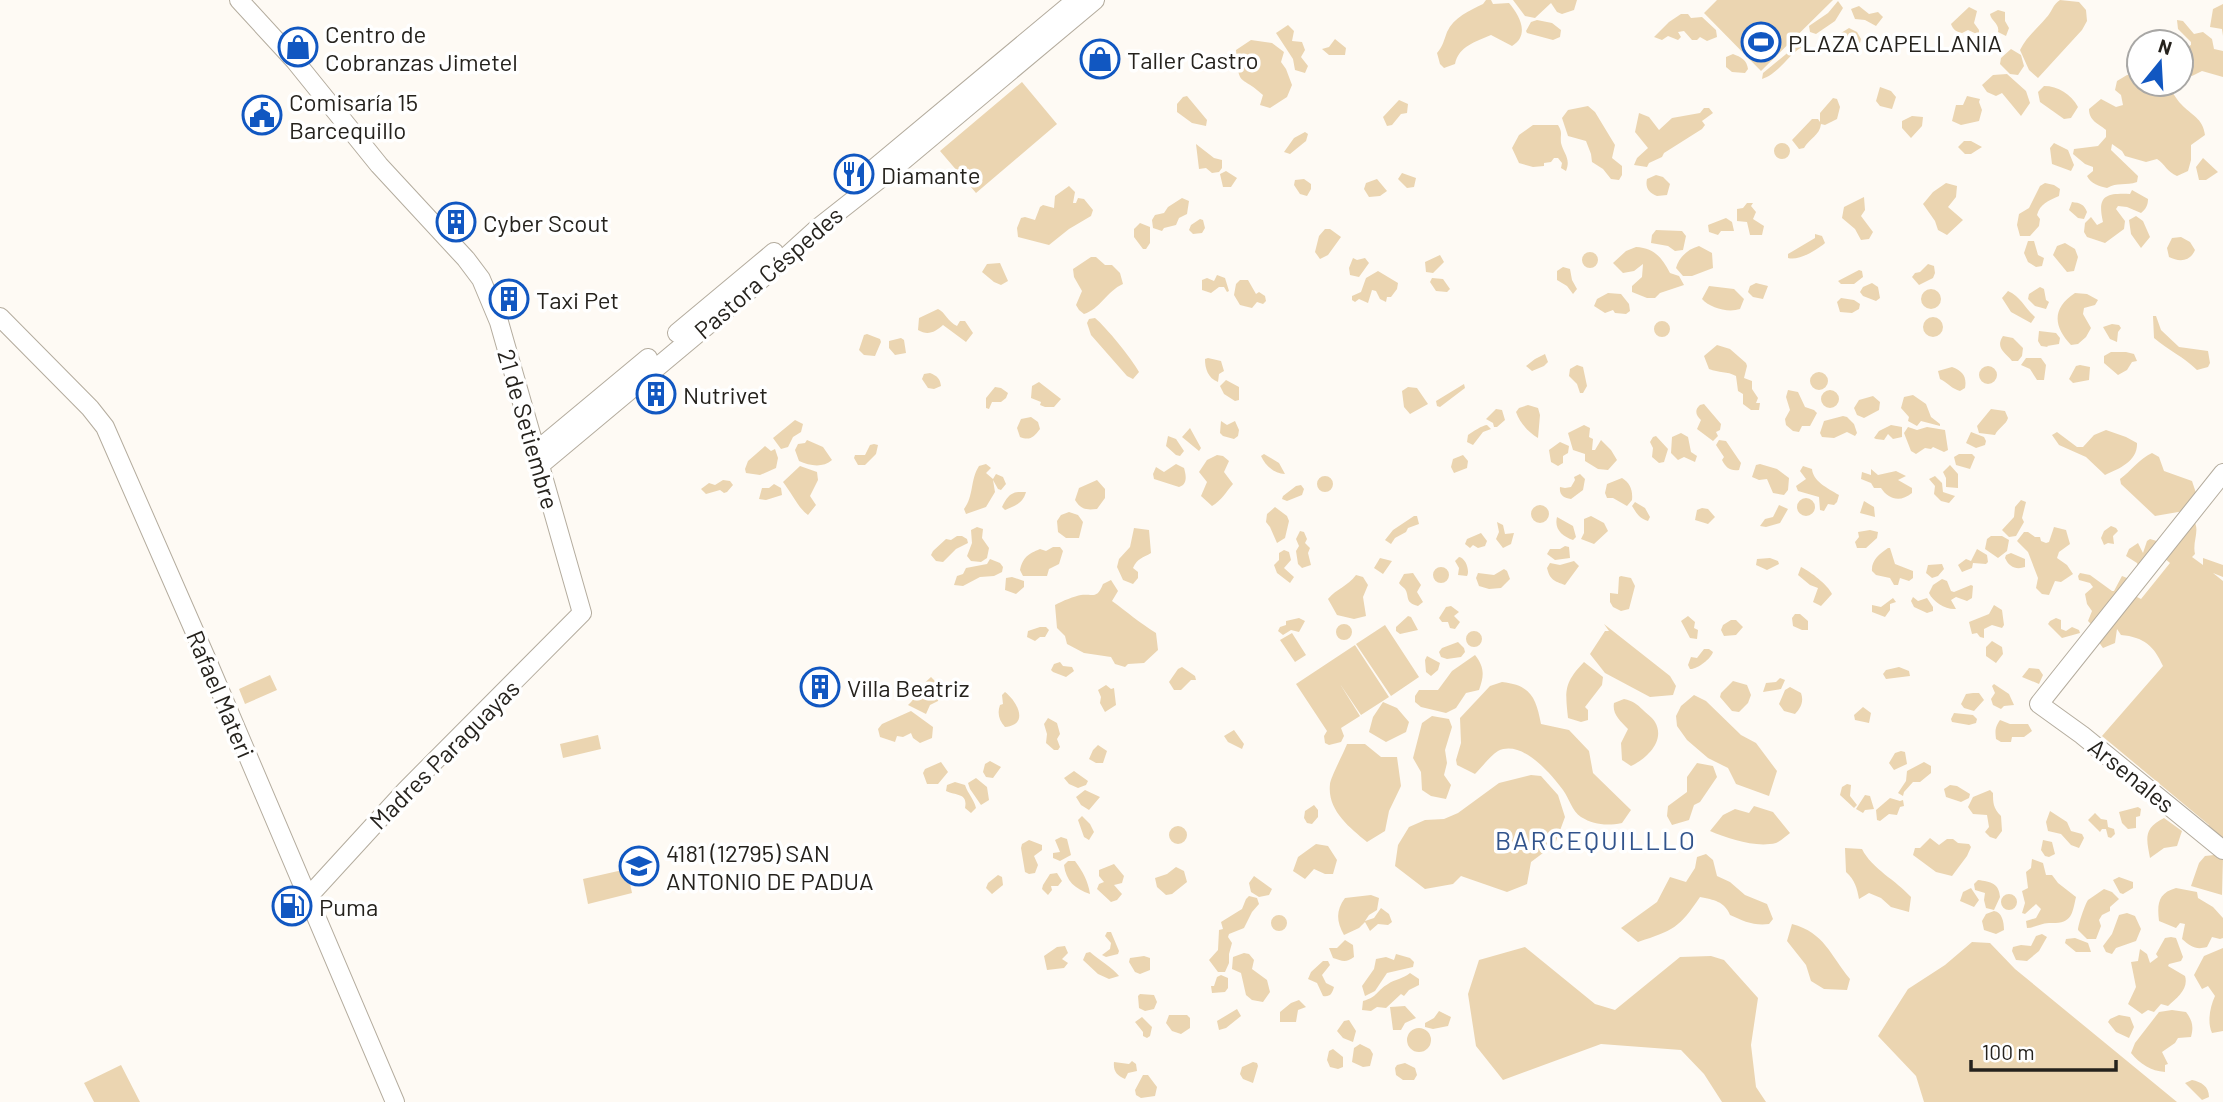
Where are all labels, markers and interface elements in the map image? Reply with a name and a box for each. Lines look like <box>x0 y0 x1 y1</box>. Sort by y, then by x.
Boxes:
place label: Centro de Cobranzas Jimetel <box>325 19 518 76</box>
sports icon: PLAZA CAPELLANIA <box>1740 21 1782 63</box>
shop icon: Centro de Cobranzas Jimetel <box>277 26 319 68</box>
place label: PLAZA CAPELLANIA <box>1788 28 2002 57</box>
north arrow <box>2125 28 2195 98</box>
text: N <box>2156 33 2175 59</box>
shop icon: Taller Castro <box>1079 38 1121 80</box>
place label: Taller Castro <box>1127 45 1259 74</box>
place label: Comisaría 15 Barcequillo <box>289 87 418 144</box>
public building icon: Comisaría 15 Barcequillo <box>241 94 283 136</box>
restaurant icon: Diamante <box>833 153 875 195</box>
place label: Diamante <box>881 160 980 189</box>
street label: Pastora Céspedes <box>688 200 848 344</box>
building icon: Cyber Scout <box>435 201 477 243</box>
place label: Cyber Scout <box>483 208 609 237</box>
building icon: Taxi Pet <box>488 278 530 320</box>
place label: Taxi Pet <box>536 285 619 314</box>
street label: 21 de Setiembre <box>492 346 566 512</box>
building icon: Nutrivet <box>635 373 677 415</box>
place label: Nutrivet <box>683 380 768 409</box>
street label: Rafael Materi <box>181 626 261 762</box>
building icon: Villa Beatriz <box>799 666 841 708</box>
street label: Madres Paraguayas <box>363 673 525 835</box>
place label: Villa Beatriz <box>847 673 970 702</box>
street label: Arsenales <box>2083 732 2181 818</box>
district label: BARCEQUILLLO <box>1495 824 1697 855</box>
place label: 4181 (12795) SAN ANTONIO DE PADUA <box>666 838 874 895</box>
school or university icon: 4181 (12795) SAN ANTONIO DE PADUA <box>618 845 660 887</box>
fuel station icon: Puma <box>271 885 313 927</box>
place label: Puma <box>319 892 378 921</box>
scale bar <box>1971 1028 2116 1072</box>
text: 100 m <box>1982 1039 2035 1064</box>

